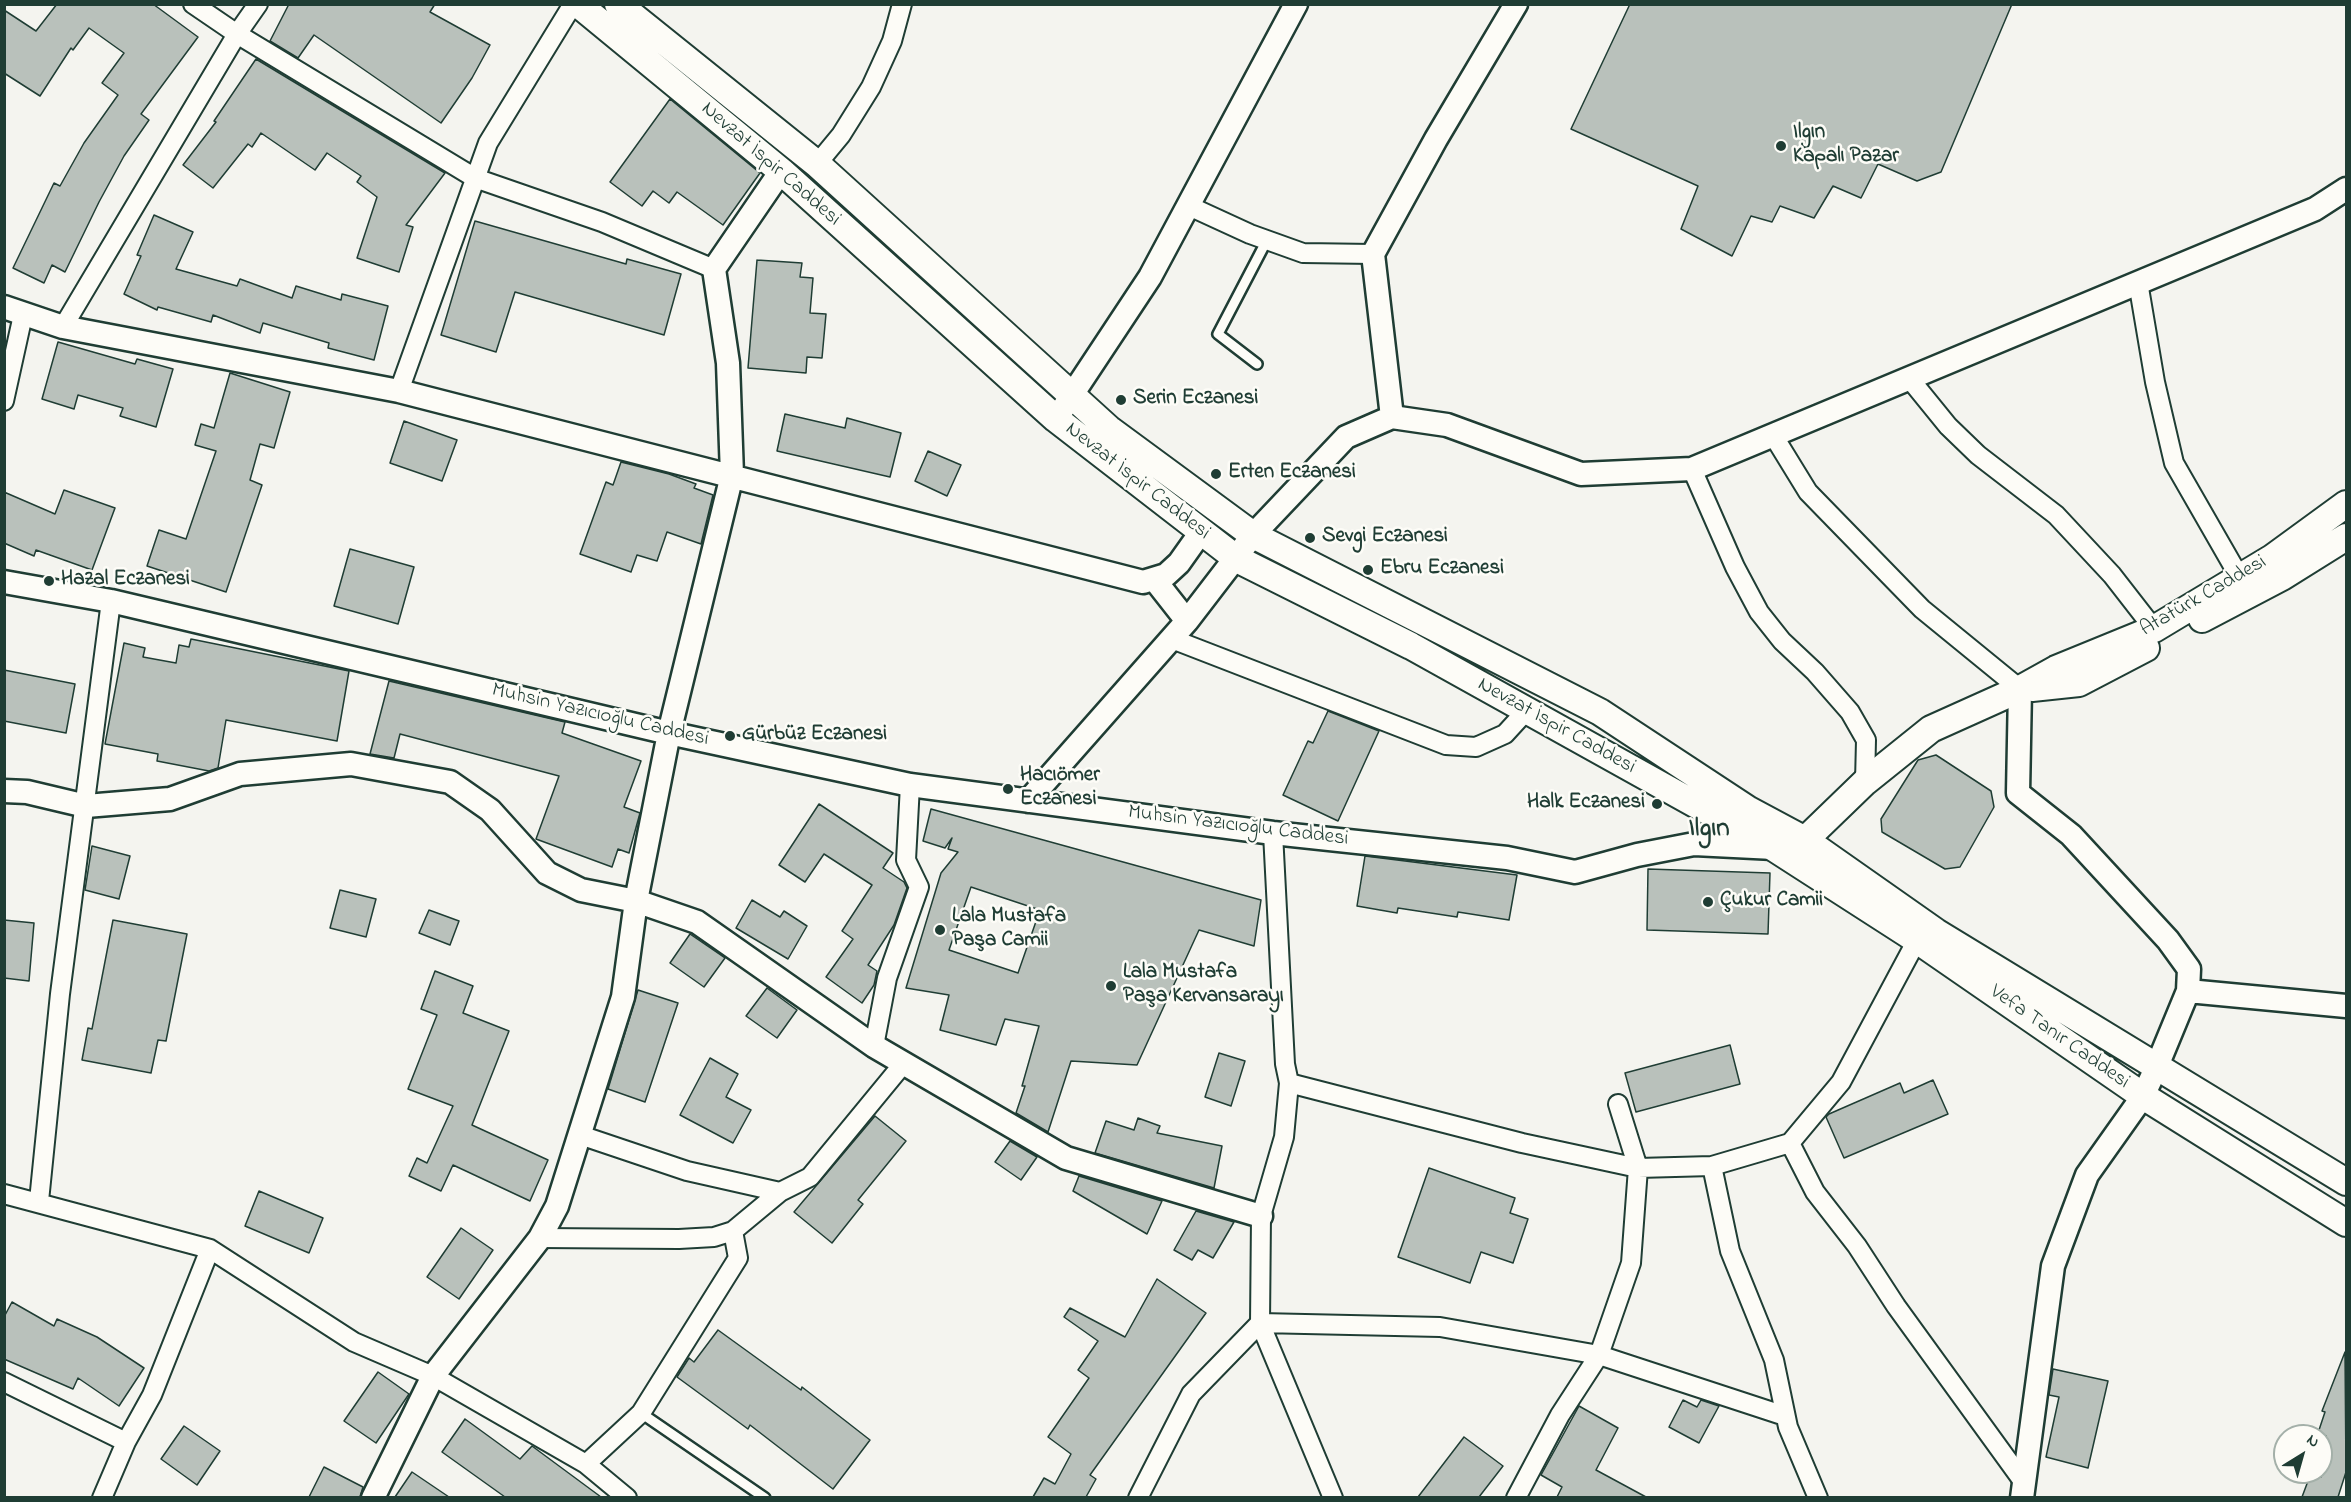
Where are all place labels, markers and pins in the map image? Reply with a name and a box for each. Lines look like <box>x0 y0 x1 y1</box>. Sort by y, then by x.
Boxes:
place label: Ilgın Kapalı Pazar <box>1793 121 1899 171</box>
marker: Ilgın Kapalı Pazar <box>1774 139 1788 153</box>
place label: Serin Eczanesi <box>1133 387 1258 413</box>
marker: Serin Eczanesi <box>1114 393 1128 407</box>
place label: Erten Eczanesi <box>1228 461 1356 487</box>
marker: Erten Eczanesi <box>1209 467 1223 481</box>
place label: Sevgi Eczanesi <box>1322 525 1448 551</box>
marker: Sevgi Eczanesi <box>1303 531 1317 545</box>
place label: Ebru Eczanesi <box>1380 557 1504 583</box>
marker: Ebru Eczanesi <box>1361 563 1375 577</box>
place label: Hazal Eczanesi <box>61 568 190 594</box>
marker: Hazal Eczanesi <box>42 574 56 588</box>
place label: Gürbüz Eczanesi <box>742 723 887 749</box>
marker: Gürbüz Eczanesi <box>723 729 737 743</box>
place label: Hacıömer Eczanesi <box>1020 764 1100 814</box>
marker: Hacıömer Eczanesi <box>1001 782 1015 796</box>
place label: Halk Eczanesi <box>1527 791 1645 817</box>
marker: Halk Eczanesi <box>1650 797 1664 811</box>
place label: Çukur Camii <box>1720 889 1823 915</box>
marker: Çukur Camii <box>1701 895 1715 909</box>
place label: Lala Mustafa Paşa Camii <box>952 905 1066 955</box>
marker: Lala Mustafa Paşa Camii <box>933 923 947 937</box>
place label: Lala Mustafa Paşa Kervansarayı <box>1123 961 1284 1011</box>
marker: Lala Mustafa Paşa Kervansarayı <box>1104 979 1118 993</box>

